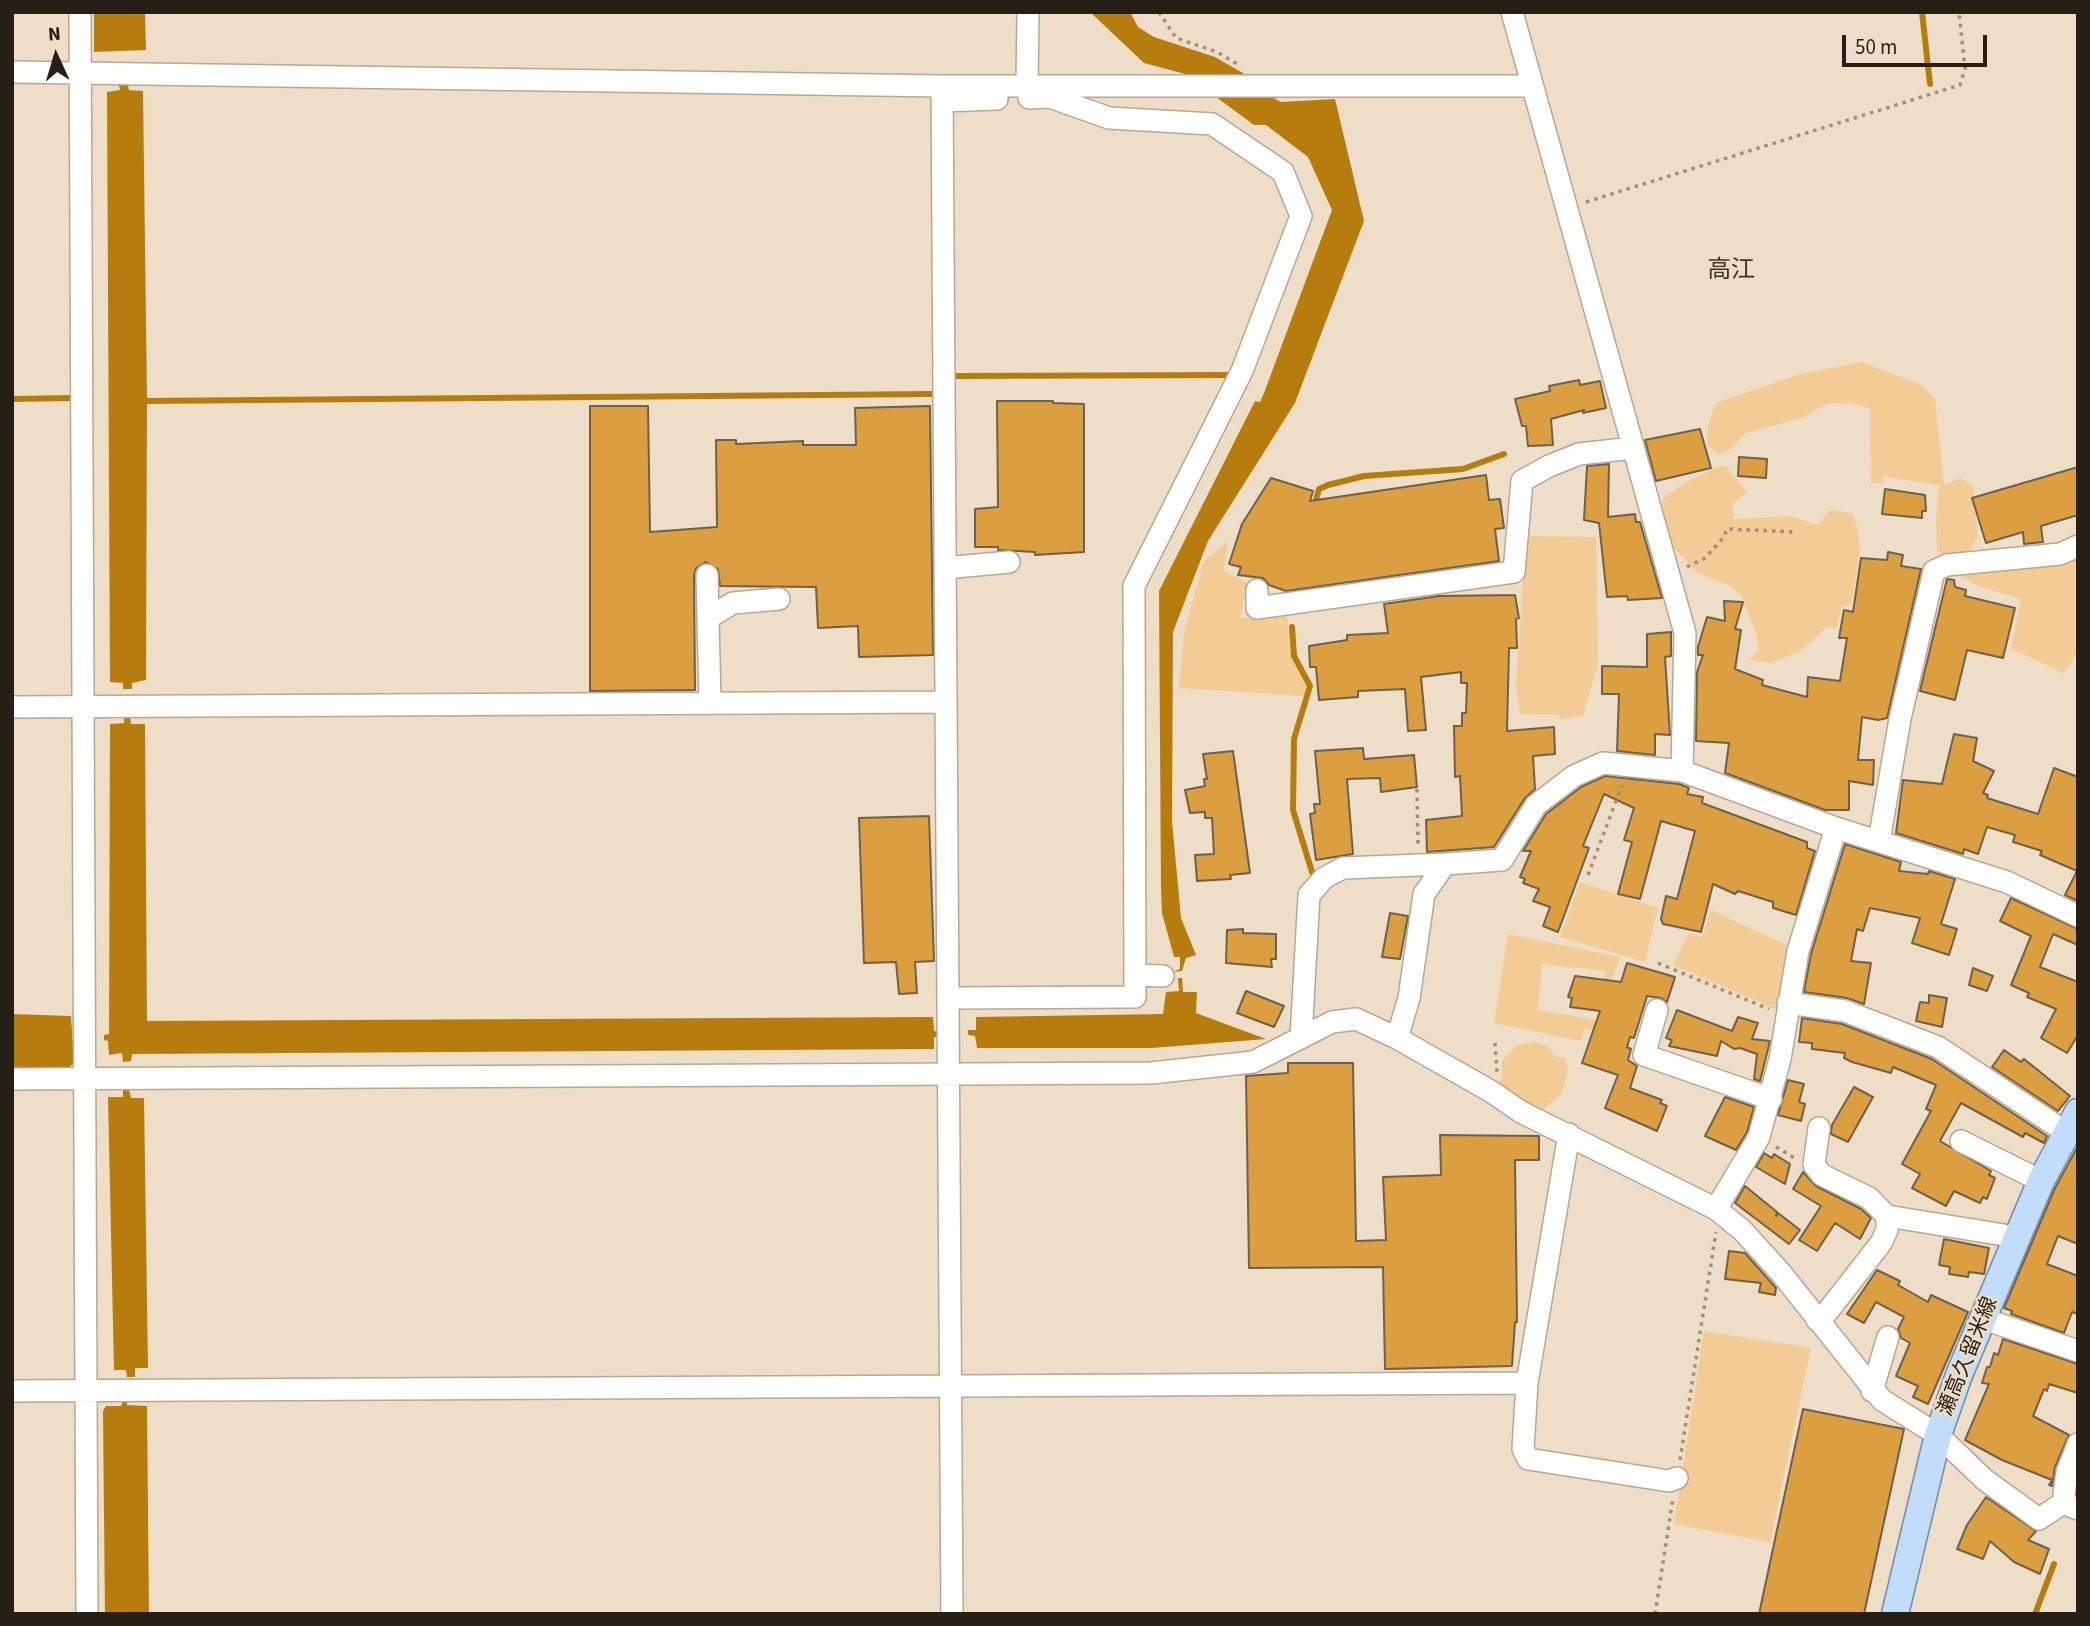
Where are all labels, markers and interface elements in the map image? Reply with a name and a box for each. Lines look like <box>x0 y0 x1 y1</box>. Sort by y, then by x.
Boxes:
north arrow <box>21 21 91 91</box>
text: N <box>47 21 62 48</box>
scale bar <box>1845 21 1990 65</box>
text: 50 m <box>1855 32 1897 62</box>
district label: 高江 <box>1707 258 1755 286</box>
street label: 瀬高久留米線 <box>1934 1294 2004 1420</box>

